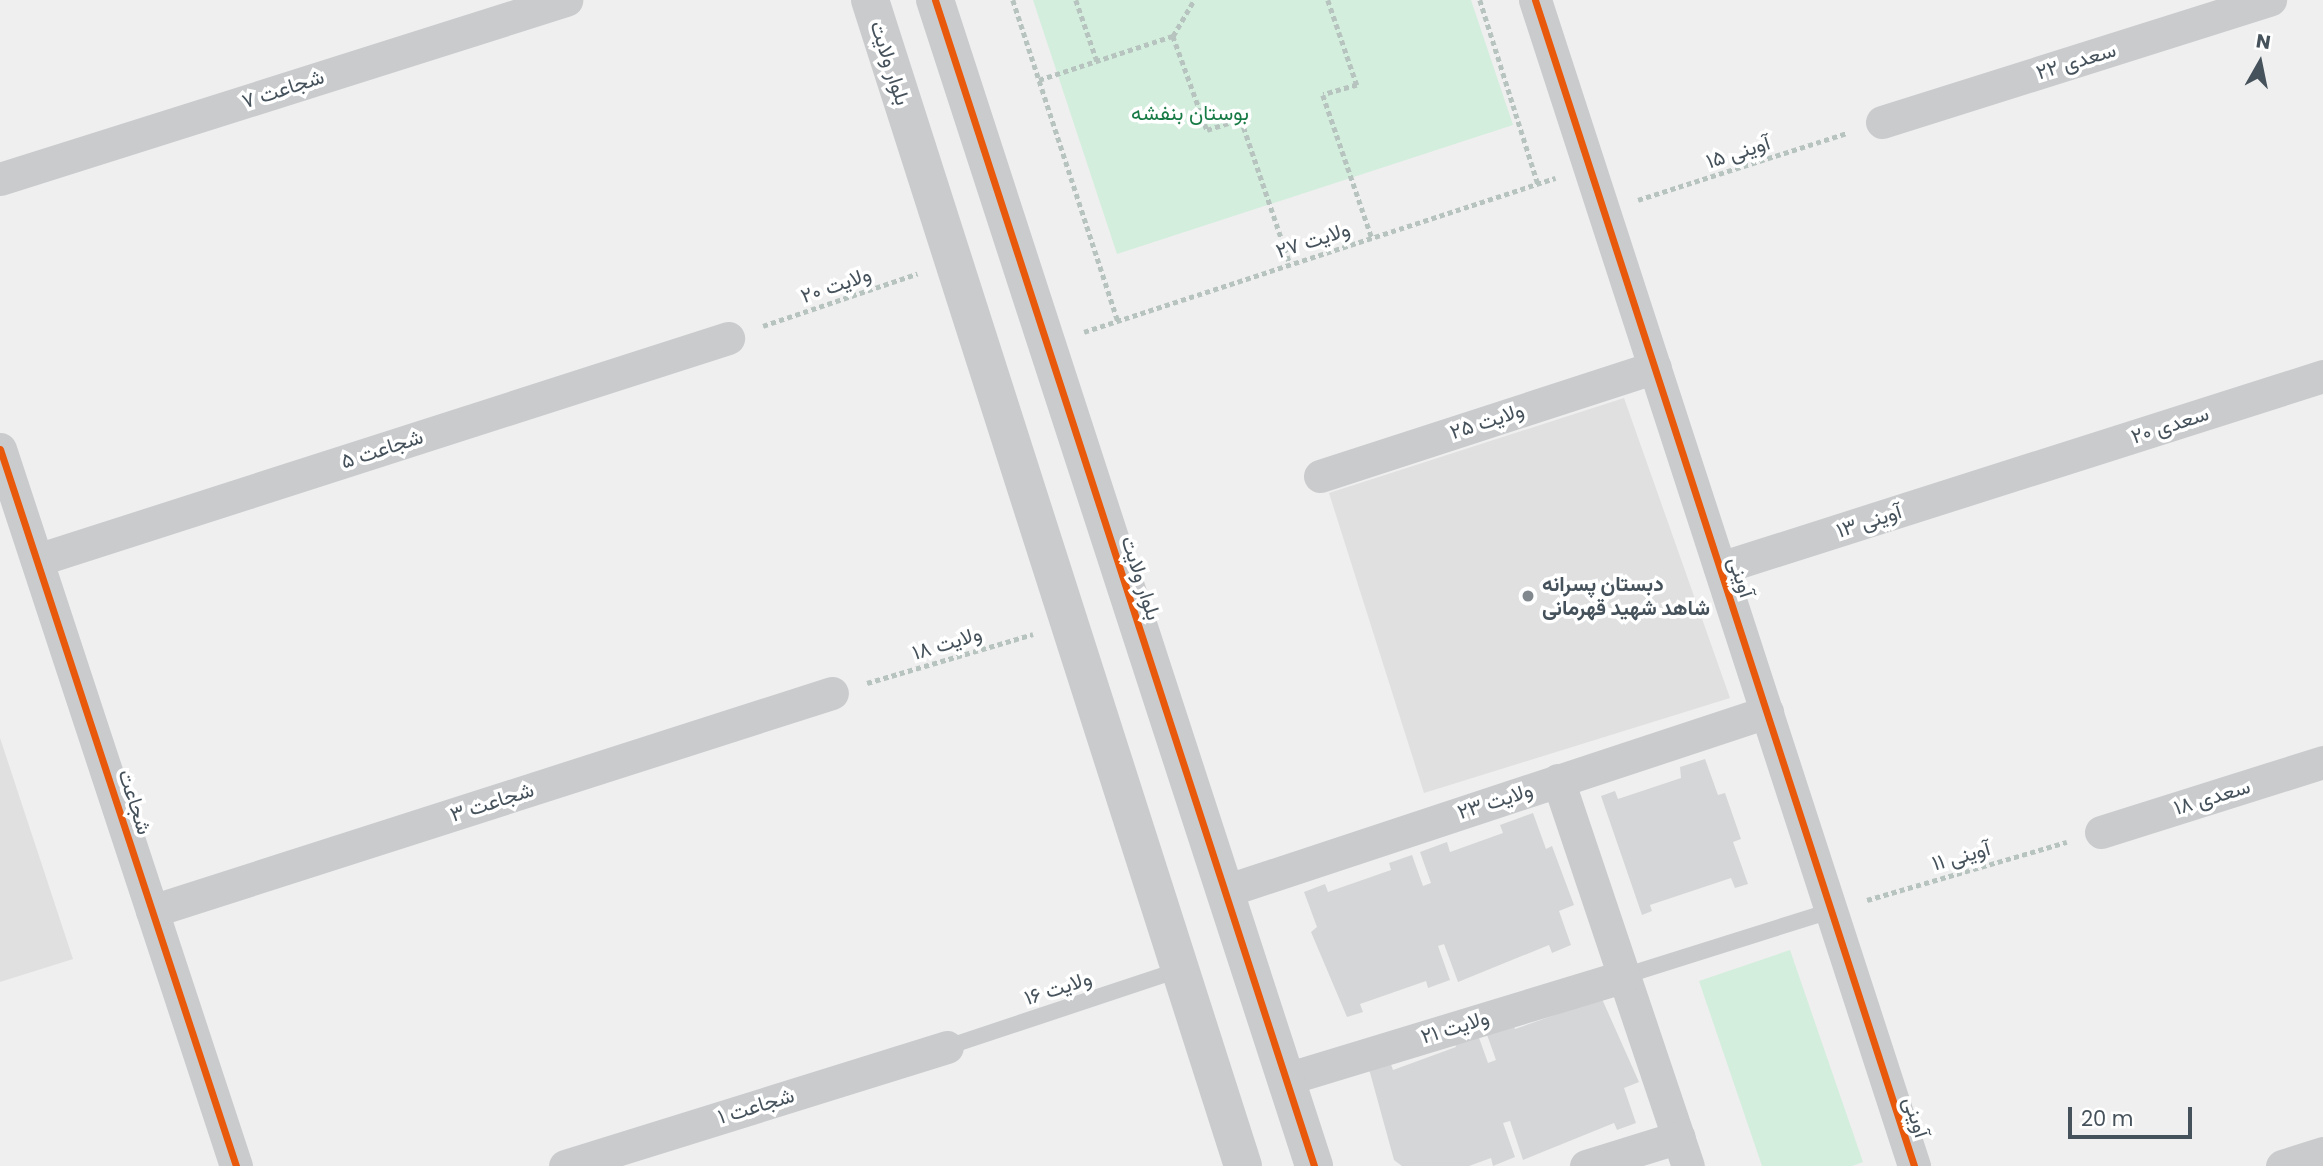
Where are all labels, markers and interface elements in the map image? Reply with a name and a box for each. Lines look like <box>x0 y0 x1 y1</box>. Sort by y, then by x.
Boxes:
street label: بلوار ولایت <box>865 18 915 108</box>
text: N <box>2254 27 2273 56</box>
north arrow <box>2225 28 2295 98</box>
street label: سعدی ۲۲ <box>2033 37 2119 85</box>
street label: شجاعت ۷ <box>239 64 327 114</box>
park label: بوستان بنفشه <box>1131 100 1249 126</box>
street label: آوینی ۱۵ <box>1703 130 1773 174</box>
street label: ولایت ۲۷ <box>1273 216 1353 264</box>
street label: ولایت ۲۰ <box>797 261 875 309</box>
street label: ولایت ۲۵ <box>1447 397 1527 445</box>
street label: سعدی ۲۰ <box>2128 401 2212 449</box>
street label: شجاعت ۵ <box>338 424 426 474</box>
street label: آوینی ۱۳ <box>1833 499 1905 543</box>
street label: بلوار ولایت <box>1116 533 1166 623</box>
street label: آوینی <box>1723 553 1759 601</box>
place label: دبستان پسرانه شاهد شهید قهرمانی <box>1542 571 1710 621</box>
marker: دبستان پسرانه شاهد شهید قهرمانی <box>1520 588 1536 604</box>
street label: ولایت ۱۸ <box>909 621 985 665</box>
street label: شجاعت <box>113 766 157 838</box>
street label: سعدی ۱۸ <box>2171 773 2253 821</box>
street label: شجاعت ۳ <box>447 777 537 827</box>
street label: ولایت ۲۳ <box>1454 777 1536 825</box>
street label: آوینی ۱۱ <box>1929 836 1993 876</box>
street label: ولایت ۱۶ <box>1021 965 1095 1011</box>
street label: ولایت ۲۱ <box>1418 1005 1492 1049</box>
street label: شجاعت ۱ <box>715 1082 797 1130</box>
scale bar <box>2071 1092 2195 1136</box>
street label: آوینی <box>1898 1093 1934 1141</box>
text: 20 m <box>2081 1104 2134 1133</box>

